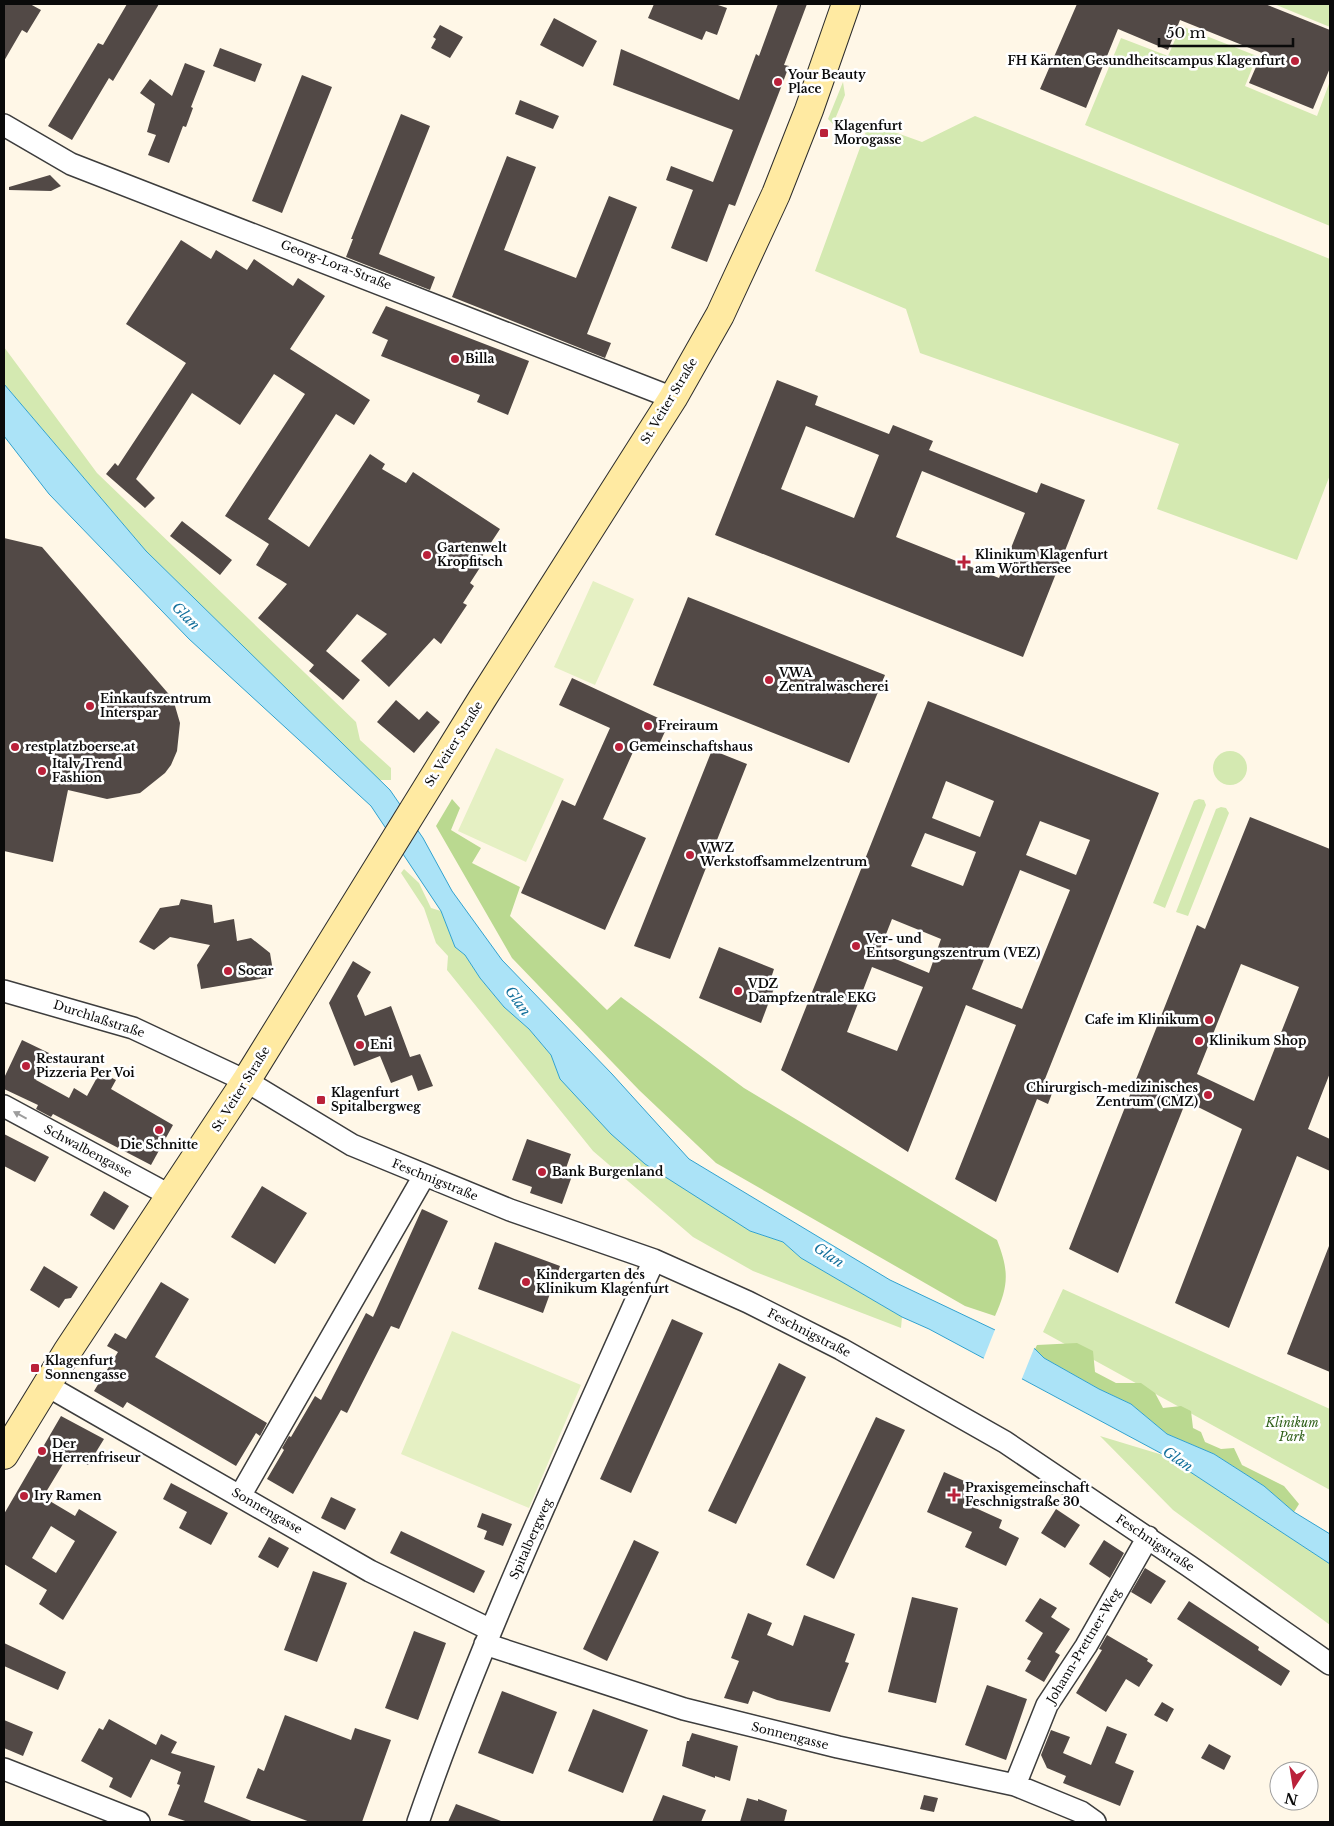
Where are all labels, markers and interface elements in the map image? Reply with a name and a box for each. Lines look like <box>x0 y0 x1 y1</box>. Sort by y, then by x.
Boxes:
scale bar <box>1159 15 1293 47</box>
text: 50 m <box>1166 23 1206 42</box>
place label: FH Kärnten Gesundheitscampus Klagenfurt <box>1007 53 1285 68</box>
marker: FH Kärnten Gesundheitscampus Klagenfurt <box>1289 55 1301 67</box>
place label: Your Beauty Place <box>787 67 866 96</box>
marker: Your Beauty Place <box>772 76 784 88</box>
place label: Klagenfurt Morogasse <box>834 118 903 147</box>
marker: Klagenfurt Morogasse <box>818 127 830 139</box>
street label: Georg-Lora-Straße <box>279 236 394 293</box>
place label: Billa <box>465 351 494 366</box>
marker: Billa <box>449 353 461 365</box>
street label: St. Veiter Straße <box>637 355 700 446</box>
place label: Gartenwelt Kropfitsch <box>437 540 507 569</box>
place label: Klinikum Klagenfurt am Wörthersee <box>975 547 1108 576</box>
marker: Gartenwelt Kropfitsch <box>421 549 433 561</box>
marker: Klinikum Klagenfurt am Wörthersee <box>957 555 971 569</box>
water label: Glan <box>168 598 204 634</box>
place label: VWA Zentralwäscherei <box>778 665 889 694</box>
marker: VWA Zentralwäscherei <box>763 674 775 686</box>
place label: Einkaufszentrum Interspar <box>100 691 212 720</box>
street label: St. Veiter Straße <box>421 698 486 789</box>
marker: Einkaufszentrum Interspar <box>84 700 96 712</box>
place label: Freiraum <box>658 718 719 733</box>
marker: Freiraum <box>642 720 654 732</box>
place label: restplatzboerse.at <box>25 739 136 754</box>
place label: Gemeinschaftshaus <box>629 739 753 754</box>
marker: restplatzboerse.at <box>9 741 21 753</box>
marker: Gemeinschaftshaus <box>613 741 625 753</box>
place label: Italy Trend Fashion <box>52 756 123 785</box>
marker: Italy Trend Fashion <box>36 765 48 777</box>
place label: VWZ Werkstoffsammelzentrum <box>699 840 868 869</box>
marker: VWZ Werkstoffsammelzentrum <box>684 849 696 861</box>
place label: Ver- und Entsorgungszentrum (VEZ) <box>865 931 1040 960</box>
marker: Ver- und Entsorgungszentrum (VEZ) <box>850 940 862 952</box>
place label: Socar <box>238 963 274 978</box>
marker: Socar <box>222 965 234 977</box>
place label: VDZ Dampfzentrale EKG <box>747 976 877 1005</box>
water label: Glan <box>501 983 535 1020</box>
marker: VDZ Dampfzentrale EKG <box>732 985 744 997</box>
street label: Durchlaßstraße <box>52 997 147 1040</box>
place label: Cafe im Klinikum <box>1085 1012 1200 1027</box>
marker: Cafe im Klinikum <box>1203 1014 1215 1026</box>
place label: Klinikum Shop <box>1209 1033 1306 1048</box>
marker: Klinikum Shop <box>1193 1035 1205 1047</box>
place label: Eni <box>370 1037 393 1052</box>
marker: Eni <box>354 1039 366 1051</box>
street label: St. Veiter Straße <box>208 1043 273 1134</box>
place label: Restaurant Pizzeria Per Voi <box>36 1051 135 1080</box>
marker: Restaurant Pizzeria Per Voi <box>20 1060 32 1072</box>
place label: Chirurgisch-medizinisches Zentrum (CMZ) <box>1026 1080 1198 1109</box>
place label: Klagenfurt Spitalbergweg <box>331 1085 421 1114</box>
marker: Chirurgisch-medizinisches Zentrum (CMZ) <box>1202 1089 1214 1101</box>
marker: Klagenfurt Spitalbergweg <box>315 1094 327 1106</box>
one-way arrow <box>13 1111 28 1119</box>
street label: Schwalbengasse <box>42 1121 135 1180</box>
marker: Die Schnitte <box>153 1124 165 1136</box>
place label: Die Schnitte <box>120 1137 198 1152</box>
street label: Feschnigstraße <box>390 1155 481 1204</box>
place label: Bank Burgenland <box>552 1164 664 1179</box>
marker: Bank Burgenland <box>536 1166 548 1178</box>
water label: Glan <box>811 1239 848 1271</box>
place label: Kindergarten des Klinikum Klagenfurt <box>536 1267 669 1296</box>
marker: Kindergarten des Klinikum Klagenfurt <box>520 1276 532 1288</box>
street label: Feschnigstraße <box>765 1305 854 1360</box>
place label: Klagenfurt Sonnengasse <box>45 1353 126 1382</box>
marker: Klagenfurt Sonnengasse <box>29 1362 41 1374</box>
park label: Klinikum Park <box>1264 1415 1319 1444</box>
place label: Der Herrenfriseur <box>52 1436 140 1465</box>
water label: Glan <box>1160 1442 1197 1476</box>
marker: Der Herrenfriseur <box>36 1445 48 1457</box>
place label: Praxisgemeinschaft Feschnigstraße 30 <box>965 1480 1090 1509</box>
street label: Sonnengasse <box>229 1484 305 1537</box>
place label: Iry Ramen <box>34 1488 102 1503</box>
marker: Praxisgemeinschaft Feschnigstraße 30 <box>947 1488 961 1502</box>
marker: Iry Ramen <box>18 1490 30 1502</box>
street label: Spitalbergweg <box>506 1495 555 1581</box>
street label: Feschnigstraße <box>1113 1511 1198 1574</box>
street label: Johann-Prettner-Weg <box>1042 1585 1124 1708</box>
street label: Sonnengasse <box>750 1719 830 1752</box>
north arrow <box>1269 1761 1319 1811</box>
text: N <box>1283 1789 1300 1809</box>

